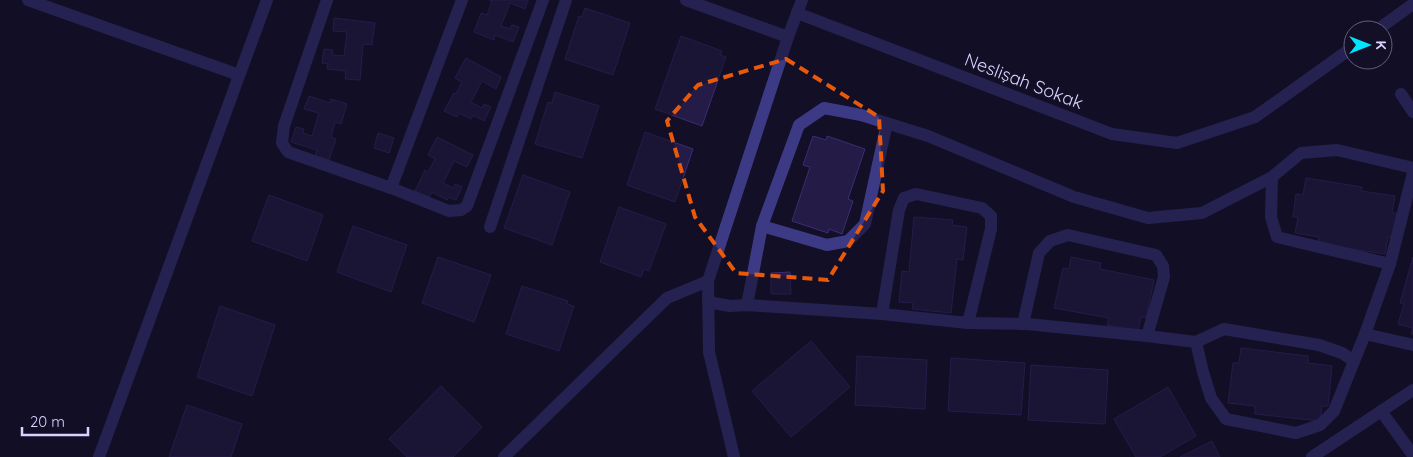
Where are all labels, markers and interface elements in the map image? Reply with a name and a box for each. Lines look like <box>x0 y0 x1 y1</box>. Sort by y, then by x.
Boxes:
north arrow <box>1343 20 1393 70</box>
text: K <box>1372 40 1390 50</box>
street label: Neslişah Sokak <box>961 48 1087 114</box>
scale bar <box>22 404 89 436</box>
text: 20 m <box>30 412 65 431</box>

